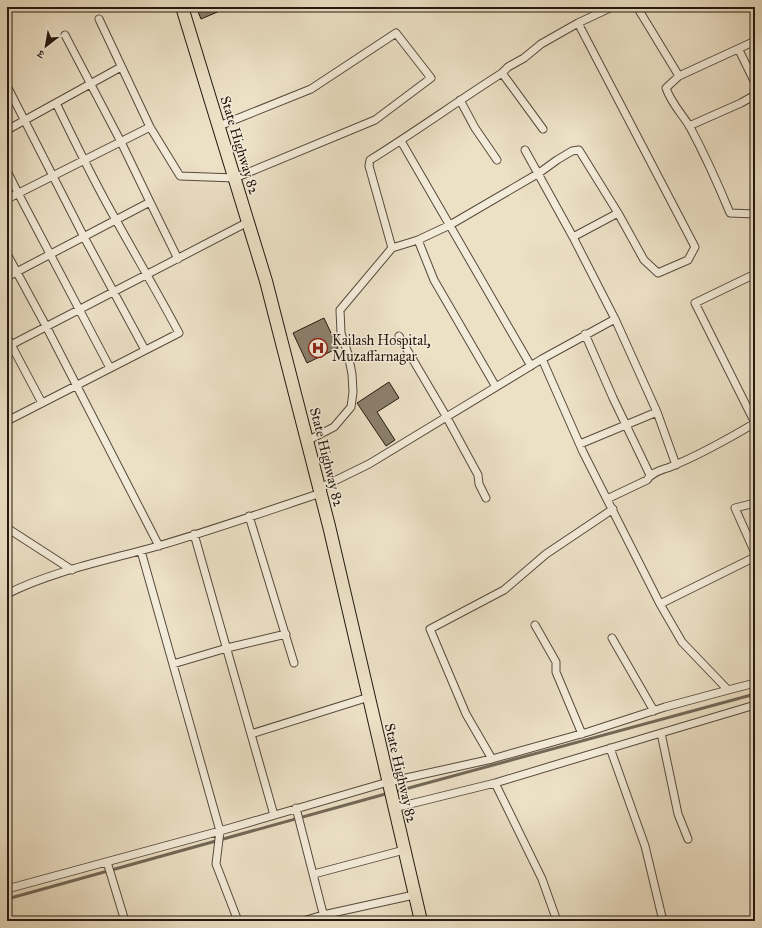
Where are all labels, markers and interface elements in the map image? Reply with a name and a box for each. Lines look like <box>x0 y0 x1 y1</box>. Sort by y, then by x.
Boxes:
north arrow <box>26 26 66 66</box>
text: उ <box>34 46 48 62</box>
street label: State Highway 82 <box>217 94 263 196</box>
place label: Kailash Hospital, Muzaffarnagar <box>332 332 431 365</box>
hospital icon: Kailash Hospital, Muzaffarnagar <box>307 337 329 359</box>
street label: State Highway 82 <box>306 406 347 509</box>
street label: State Highway 82 <box>381 722 420 825</box>

